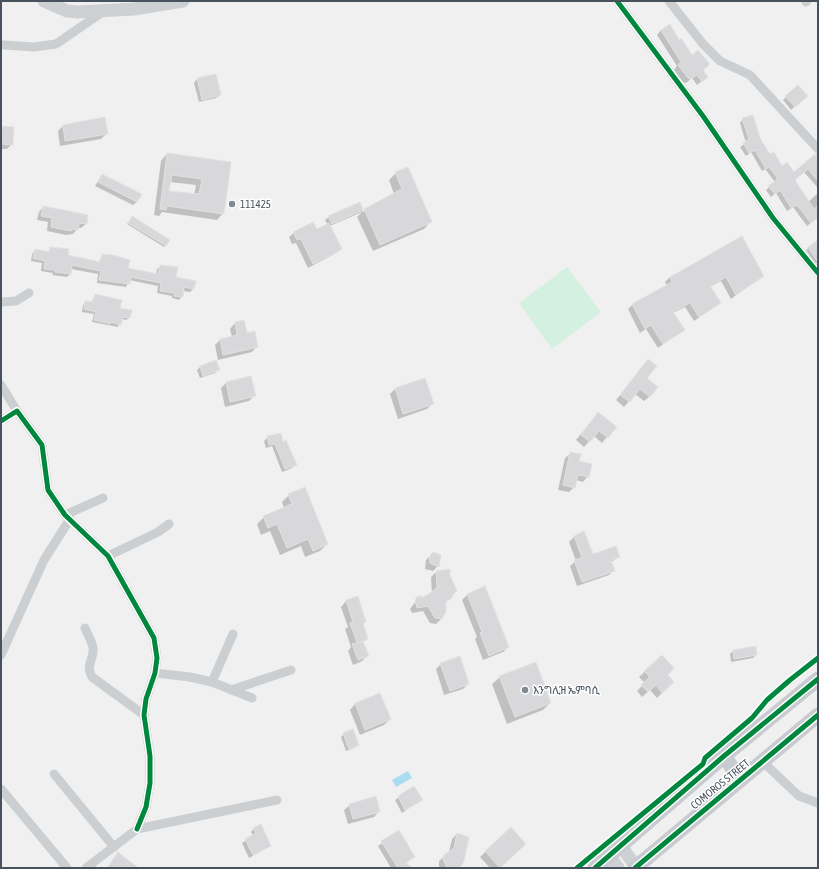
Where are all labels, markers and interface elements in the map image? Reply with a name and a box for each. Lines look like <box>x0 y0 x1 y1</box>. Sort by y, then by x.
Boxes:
place label: 111425 <box>240 198 271 210</box>
marker: 111425 <box>227 199 237 209</box>
place label: እንግሊዝ ኤምባሲ <box>533 684 601 696</box>
marker: እንግሊዝ ኤምባሲ <box>520 685 530 695</box>
street label: COMOROS STREET <box>688 757 752 811</box>

